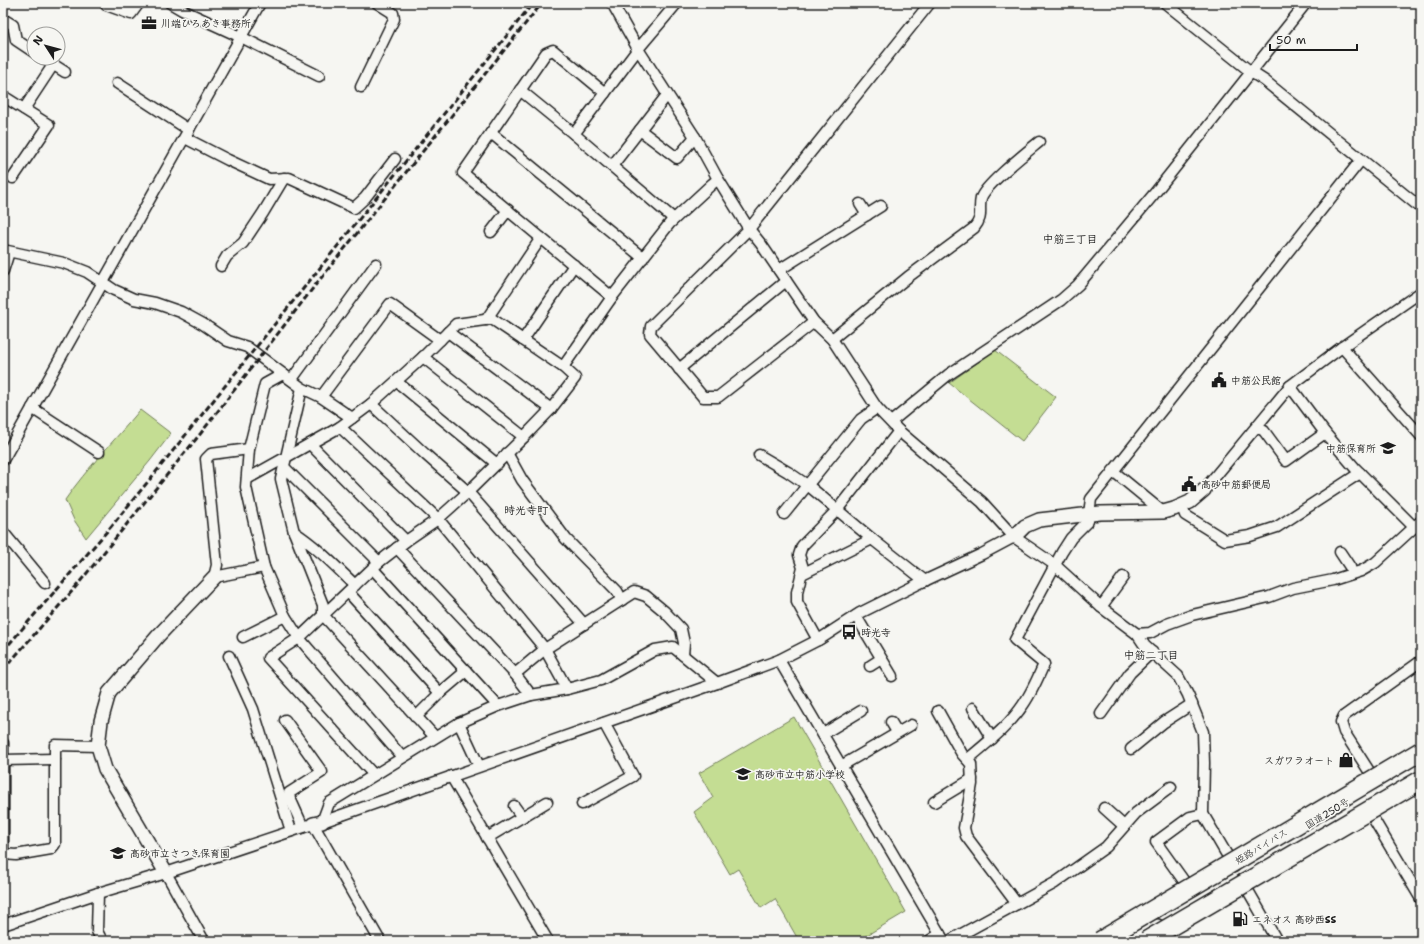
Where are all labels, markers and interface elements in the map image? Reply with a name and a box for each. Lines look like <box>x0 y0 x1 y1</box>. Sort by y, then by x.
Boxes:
office icon: 川端ひろあき事務所 <box>140 14 158 32</box>
place label: 川端ひろあき事務所 <box>161 17 251 30</box>
north arrow <box>26 26 66 66</box>
scale bar <box>1270 26 1357 52</box>
text: N <box>30 32 47 48</box>
text: 50 m <box>1276 32 1306 48</box>
district label: 中筋三丁目 <box>1043 232 1098 247</box>
public building icon: 中筋公民館 <box>1210 371 1228 389</box>
place label: 中筋公民館 <box>1231 374 1281 387</box>
school or university icon: 中筋保育所 <box>1379 439 1397 457</box>
place label: 中筋保育所 <box>1326 442 1376 455</box>
public building icon: 高砂中筋郵便局 <box>1180 475 1198 493</box>
place label: 高砂中筋郵便局 <box>1201 478 1271 491</box>
district label: 時光寺町 <box>504 503 549 518</box>
bus stop icon: 時光寺 <box>840 623 858 641</box>
place label: 時光寺 <box>861 626 891 639</box>
district label: 中筋二丁目 <box>1124 648 1179 663</box>
shop icon: スガワラオート <box>1337 751 1355 769</box>
place label: スガワラオート <box>1264 754 1334 767</box>
school or university icon: 高砂市立中筋小学校 <box>734 765 752 783</box>
place label: 高砂市立中筋小学校 <box>755 768 845 781</box>
street label: 国道250号 <box>1303 795 1352 832</box>
street label: 姫路バイパス <box>1232 825 1290 867</box>
school or university icon: 高砂市立さつき保育園 <box>109 844 127 862</box>
place label: 高砂市立さつき保育園 <box>130 847 230 860</box>
fuel station icon: エネオス 高砂西SS <box>1231 910 1249 928</box>
place label: エネオス 高砂西SS <box>1252 913 1336 926</box>

